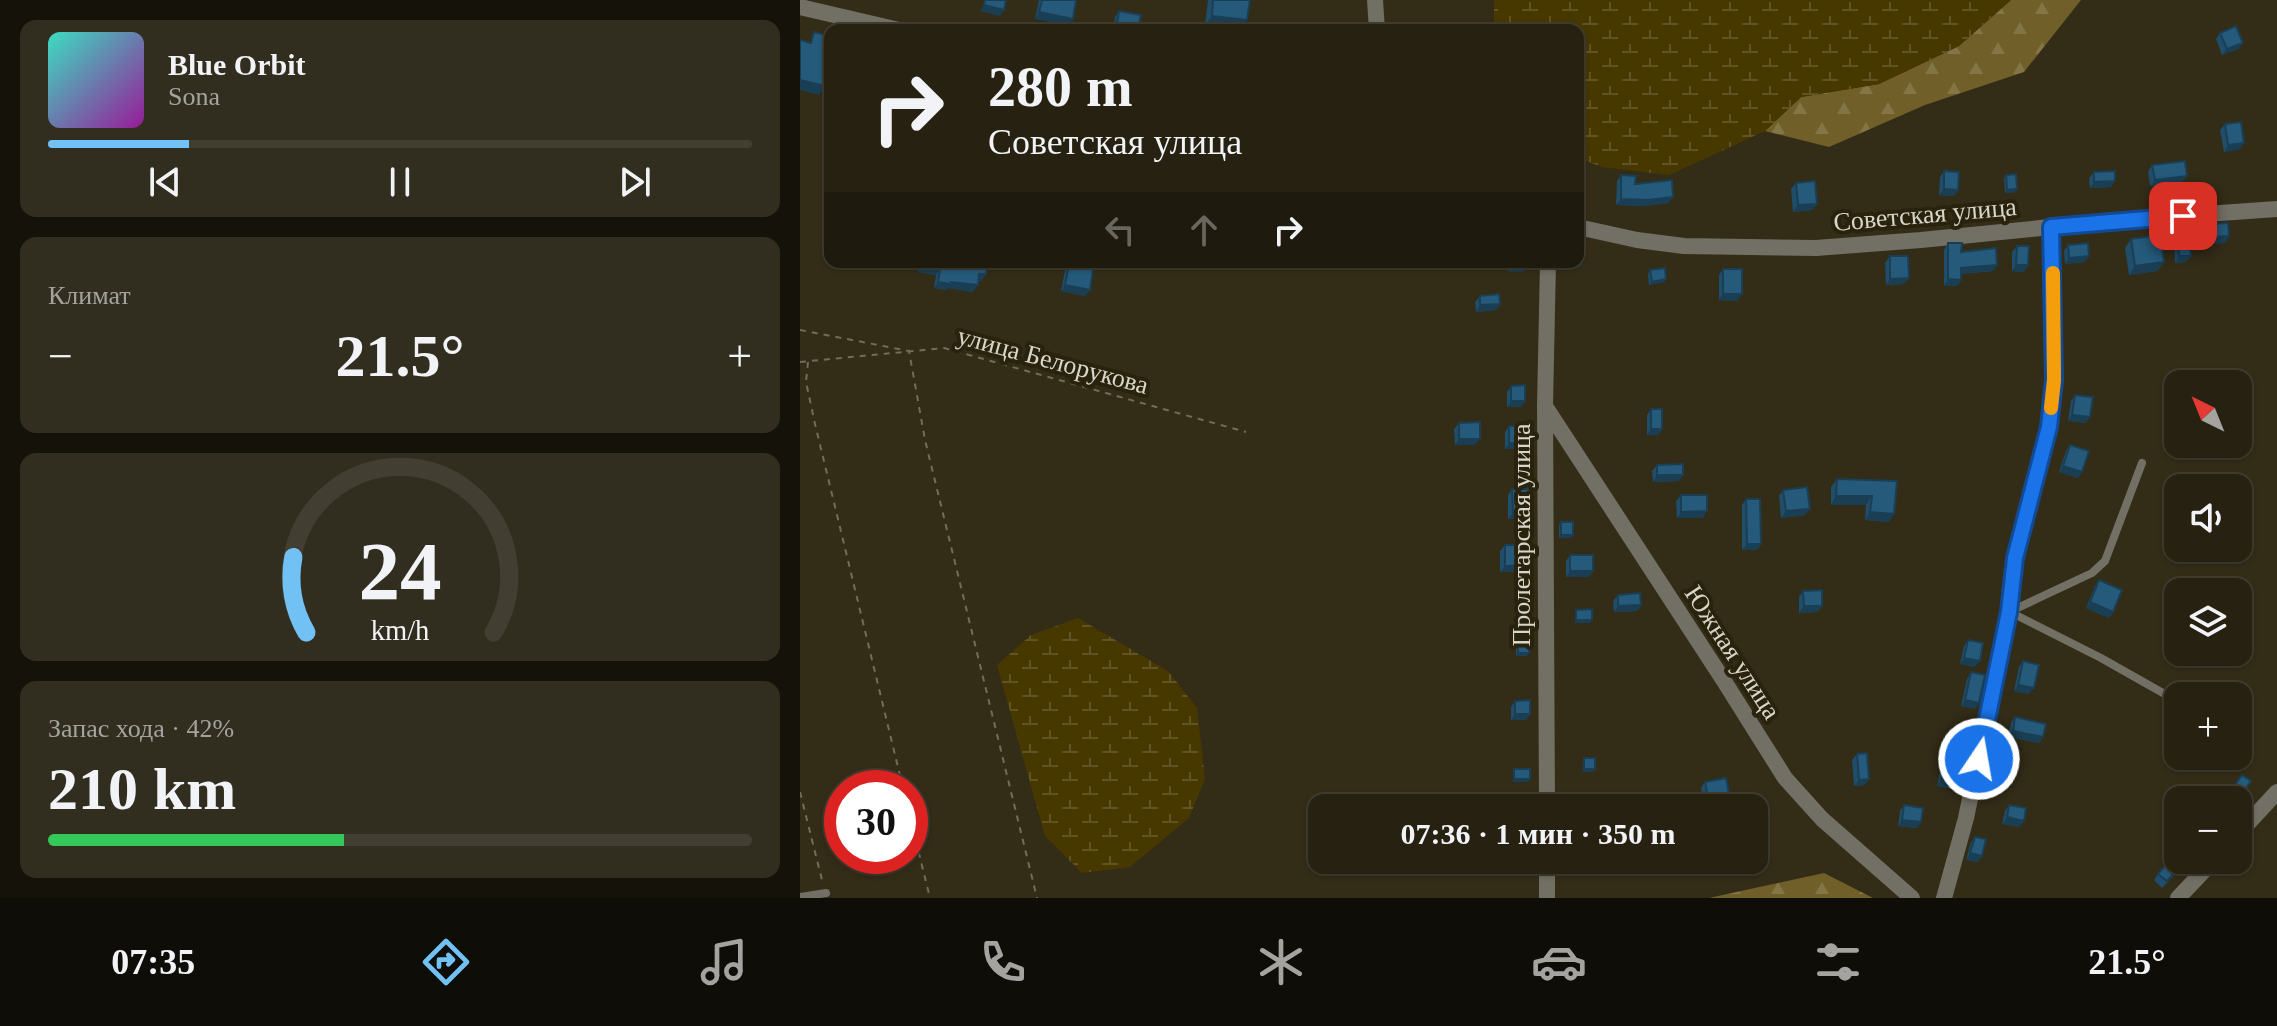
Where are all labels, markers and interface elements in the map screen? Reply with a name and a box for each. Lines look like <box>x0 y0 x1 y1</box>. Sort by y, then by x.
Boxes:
text: Blue Orbit <box>168 48 306 81</box>
icon: right <box>856 56 960 160</box>
text: 280 m <box>988 56 1133 118</box>
text: Sona <box>168 82 220 111</box>
text: Советская улица <box>988 122 1242 162</box>
icon: previous <box>143 160 187 204</box>
icon: pause <box>378 160 422 204</box>
icon: next <box>613 160 657 204</box>
pin <box>2149 182 2217 250</box>
street label: Советская улица <box>1832 192 2018 237</box>
icon: arrive <box>2161 194 2205 238</box>
icon: left <box>1098 208 1142 252</box>
icon: ahead <box>1182 208 1226 252</box>
icon: right <box>1266 208 1310 252</box>
text: Климат <box>48 281 131 310</box>
street label: улица Белорукова <box>954 321 1152 400</box>
text: 21.5° <box>336 323 465 389</box>
text: − <box>48 332 73 381</box>
text: + <box>727 332 752 381</box>
north arrow <box>2164 370 2252 458</box>
map controls <box>2164 370 2252 874</box>
street label: Пролетарская улица <box>1507 423 1536 647</box>
button: sound <box>2164 474 2252 562</box>
text: 24 <box>358 525 442 617</box>
button: layers <box>2164 578 2252 666</box>
street label: Южная улица <box>1679 580 1787 725</box>
text: km/h <box>371 616 429 647</box>
button: + <box>2164 682 2252 770</box>
text: Запас хода · 42% <box>48 714 234 743</box>
position arrow <box>1937 717 2021 801</box>
text: 210 km <box>48 756 236 822</box>
speed limit sign: 30 <box>824 770 928 874</box>
button: − <box>2164 786 2252 874</box>
text: 07:36 · 1 мин · 350 m <box>1401 817 1676 850</box>
icon: directions <box>418 934 474 990</box>
icon: music <box>696 934 752 990</box>
icon: phone <box>975 934 1031 990</box>
icon: climate <box>1253 934 1309 990</box>
icon: car <box>1531 934 1587 990</box>
icon: filters <box>1810 934 1866 990</box>
text: 07:35 <box>111 942 195 982</box>
text: 21.5° <box>2088 942 2166 982</box>

